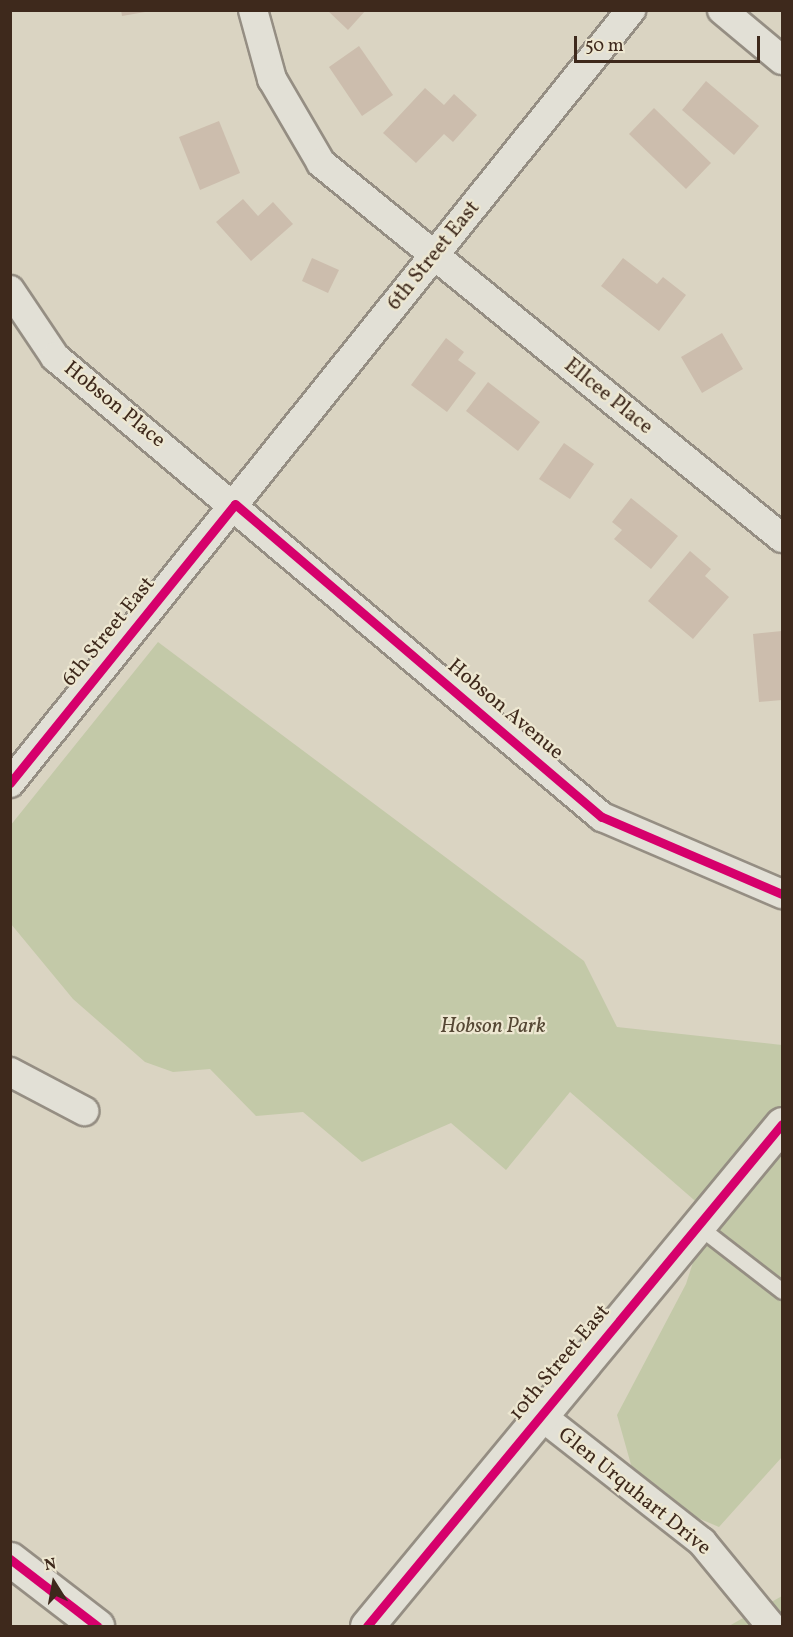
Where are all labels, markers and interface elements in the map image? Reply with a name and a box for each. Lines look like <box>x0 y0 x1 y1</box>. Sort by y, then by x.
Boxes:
scale bar <box>577 24 763 62</box>
text: 50 m <box>585 34 624 59</box>
street label: 6th Street East <box>382 196 486 316</box>
street label: Ellcee Place <box>559 354 657 440</box>
street label: Hobson Place <box>58 356 170 454</box>
street label: 6th Street East <box>57 572 161 692</box>
street label: Hobson Avenue <box>442 654 568 766</box>
park label: Hobson Park <box>440 1014 546 1040</box>
street label: 10th Street East <box>504 1300 616 1426</box>
street label: Glen Urquhart Drive <box>553 1423 715 1561</box>
north arrow <box>24 1553 84 1613</box>
text: N <box>43 1553 58 1577</box>

